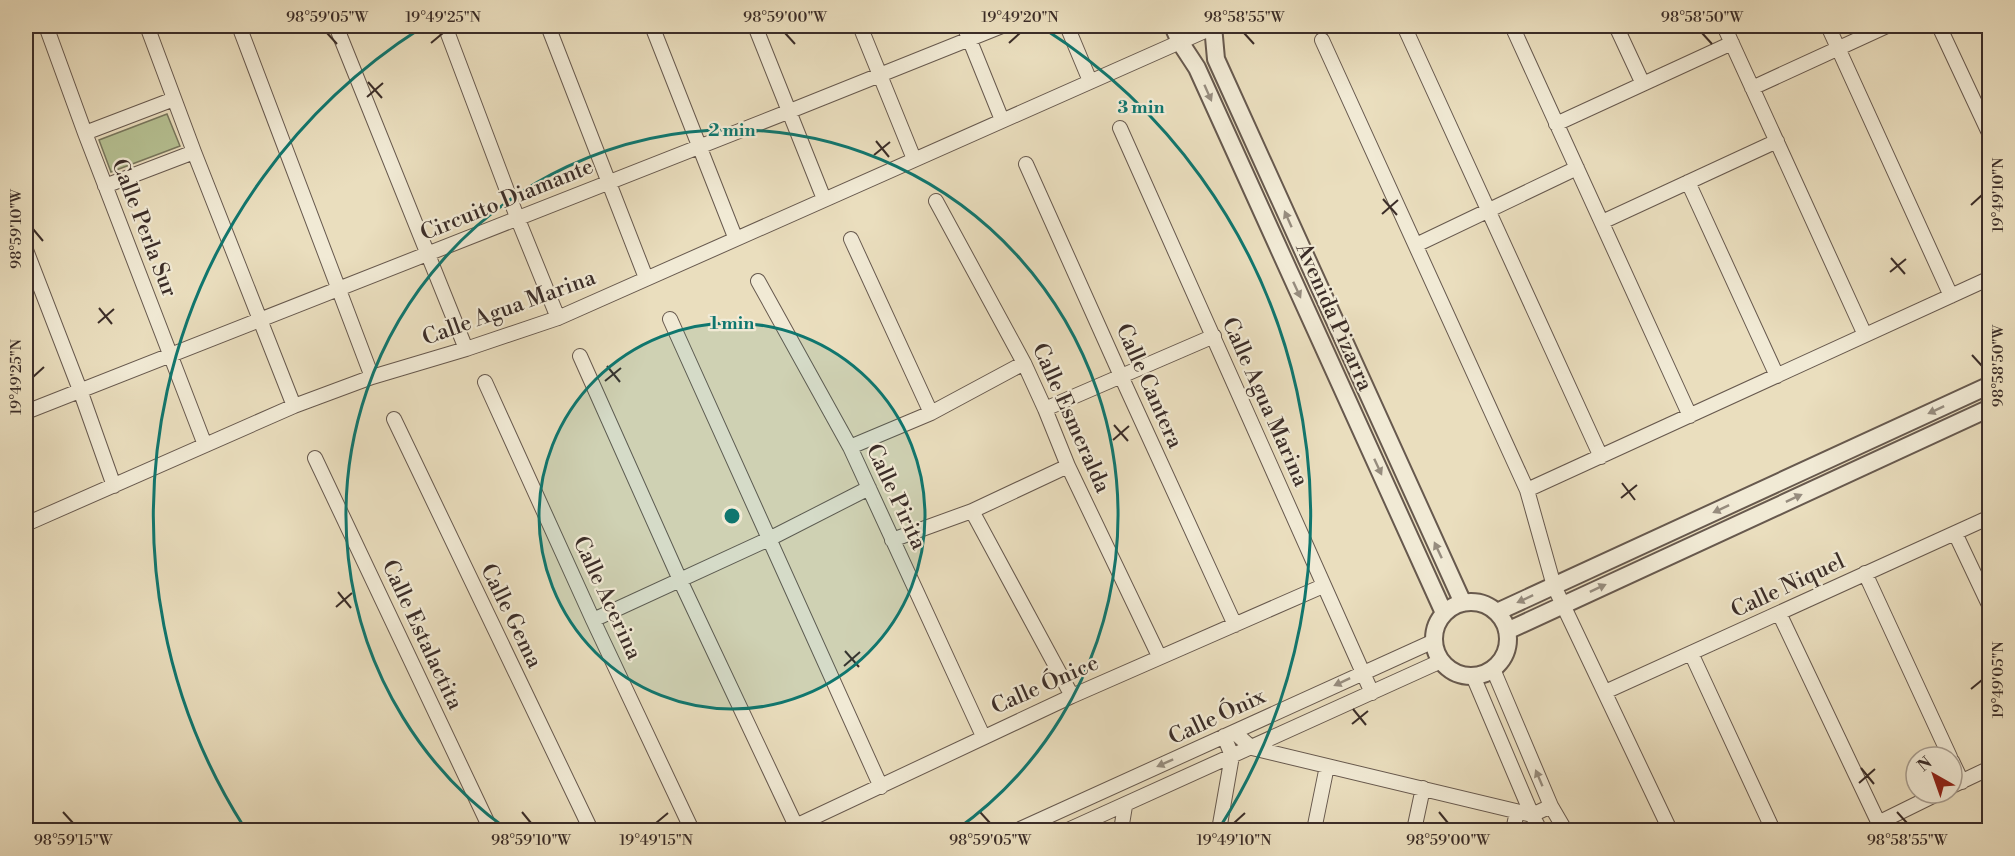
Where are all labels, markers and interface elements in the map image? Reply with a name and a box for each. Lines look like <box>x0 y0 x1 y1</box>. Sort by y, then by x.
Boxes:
text: 98°59'05"W <box>286 8 368 27</box>
text: 19°49'25"N <box>405 8 481 27</box>
text: 98°59'00"W <box>743 8 827 27</box>
text: 19°49'20"N <box>981 8 1059 27</box>
text: 98°58'55"W <box>1204 8 1285 27</box>
text: 98°58'50"W <box>1661 8 1744 27</box>
one-way arrow <box>1204 84 1213 101</box>
text: 3 min <box>1118 96 1164 119</box>
text: 2 min <box>708 119 756 142</box>
street label: Circuito Diamante <box>416 153 598 247</box>
street label: Calle Perla Sur <box>105 155 183 301</box>
text: 19°49'10"N <box>1989 158 2008 232</box>
text: 98°59'10"W <box>7 189 26 269</box>
one-way arrow <box>1283 210 1293 228</box>
street label: Avenida Pizarra <box>1289 238 1379 396</box>
street label: Calle Agua Marina <box>419 264 600 352</box>
one-way arrow <box>1292 281 1301 298</box>
text: 1 min <box>710 312 754 335</box>
street label: Calle Agua Marina <box>1216 313 1315 492</box>
street label: Calle Cantera <box>1110 320 1189 453</box>
text: 98°58'50"W <box>1989 324 2008 407</box>
text: 19°49'25"N <box>7 339 26 415</box>
street label: Calle Esmeralda <box>1026 339 1116 498</box>
one-way arrow <box>1928 405 1945 414</box>
street label: Calle Pirita <box>860 440 933 555</box>
one-way arrow <box>1373 459 1382 476</box>
one-way arrow <box>1785 493 1802 502</box>
one-way arrow <box>1712 504 1730 514</box>
centre of rings <box>722 506 742 526</box>
street label: Calle Acerina <box>567 532 648 665</box>
one-way arrow <box>1434 541 1443 558</box>
street label: Calle Niquel <box>1727 548 1850 624</box>
street label: Calle Estalactita <box>376 556 469 715</box>
street label: Calle Gema <box>474 559 548 673</box>
one-way arrow <box>1589 584 1606 593</box>
one-way arrow <box>1516 595 1533 604</box>
text: 19°49'05"N <box>1989 641 2008 719</box>
street label: Calle Ónice <box>986 648 1103 721</box>
one-way arrow <box>1332 677 1350 687</box>
street label: Calle Ónix <box>1163 681 1270 751</box>
north arrow <box>1904 745 1964 805</box>
text: N <box>1914 752 1937 776</box>
one-way arrow <box>1156 759 1173 768</box>
one-way arrow <box>1535 769 1544 786</box>
text: 98°59'15"W <box>34 831 113 850</box>
text: 98°59'10"W <box>491 831 571 850</box>
text: 19°49'15"N <box>619 831 693 850</box>
text: 98°59'05"W <box>949 831 1031 850</box>
text: 19°49'10"N <box>1197 831 1271 850</box>
text: 98°59'00"W <box>1406 831 1490 850</box>
text: 98°58'55"W <box>1867 831 1948 850</box>

